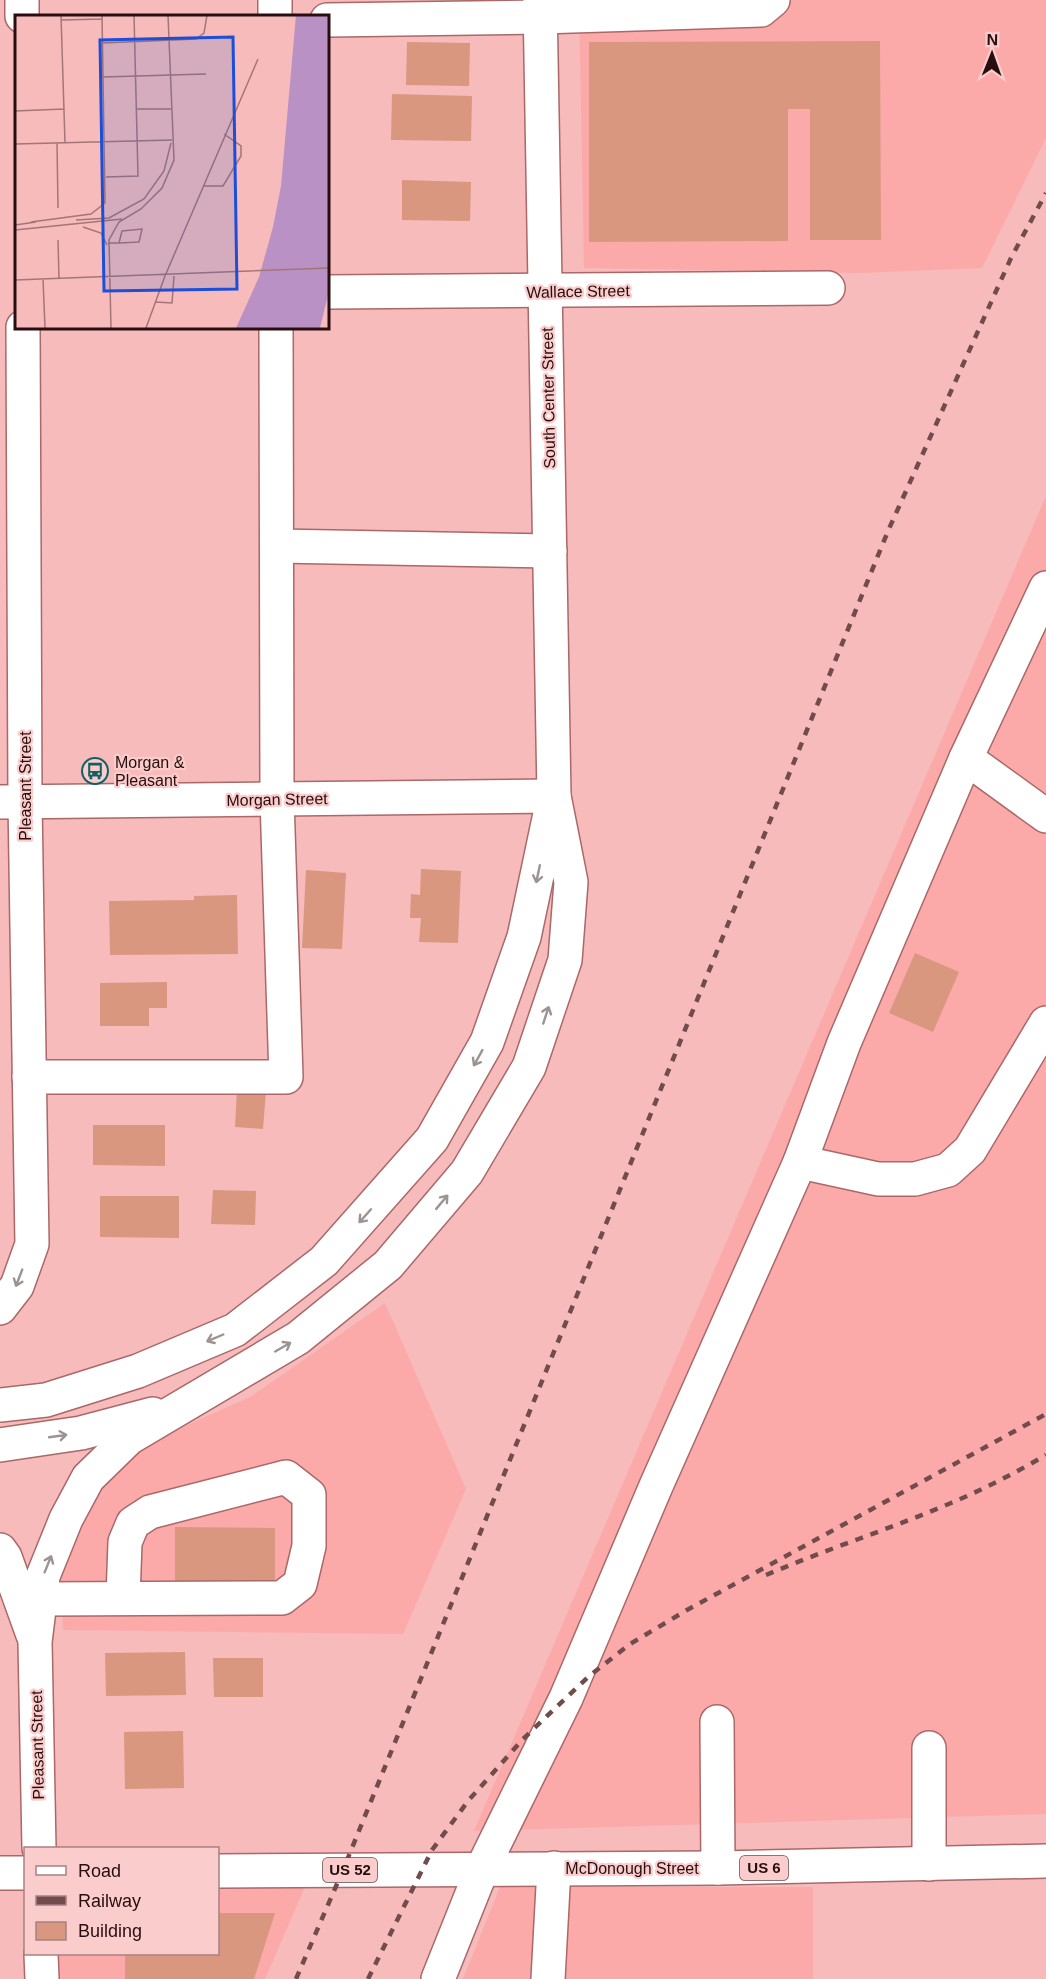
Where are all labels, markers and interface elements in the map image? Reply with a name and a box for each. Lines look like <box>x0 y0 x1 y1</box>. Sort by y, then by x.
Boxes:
inset map <box>15 15 328 328</box>
north arrow <box>962 24 1022 84</box>
text: N <box>986 31 998 48</box>
street label: Wallace Street <box>526 282 630 301</box>
street label: South Center Street <box>539 327 558 469</box>
street label: Pleasant Street <box>17 731 34 841</box>
place label: Morgan & Pleasant <box>115 754 185 789</box>
bus stop icon: Morgan & Pleasant <box>80 756 110 786</box>
street label: Morgan Street <box>226 790 328 809</box>
one-way arrow <box>531 864 543 883</box>
one-way arrow <box>542 1006 553 1025</box>
one-way arrow <box>472 1049 484 1066</box>
one-way arrow <box>435 1194 448 1210</box>
one-way arrow <box>358 1208 372 1223</box>
one-way arrow <box>13 1268 24 1287</box>
one-way arrow <box>206 1333 224 1344</box>
one-way arrow <box>274 1340 291 1352</box>
one-way arrow <box>47 1430 67 1441</box>
one-way arrow <box>43 1555 54 1574</box>
street label: Pleasant Street <box>28 1690 47 1800</box>
legend <box>24 1847 219 1955</box>
road number: US 6 <box>740 1856 788 1880</box>
road number: US 52 <box>323 1858 377 1882</box>
street label: McDonough Street <box>565 1860 699 1877</box>
text: Road <box>78 1861 121 1881</box>
text: Railway <box>78 1891 141 1911</box>
text: Building <box>78 1921 142 1941</box>

